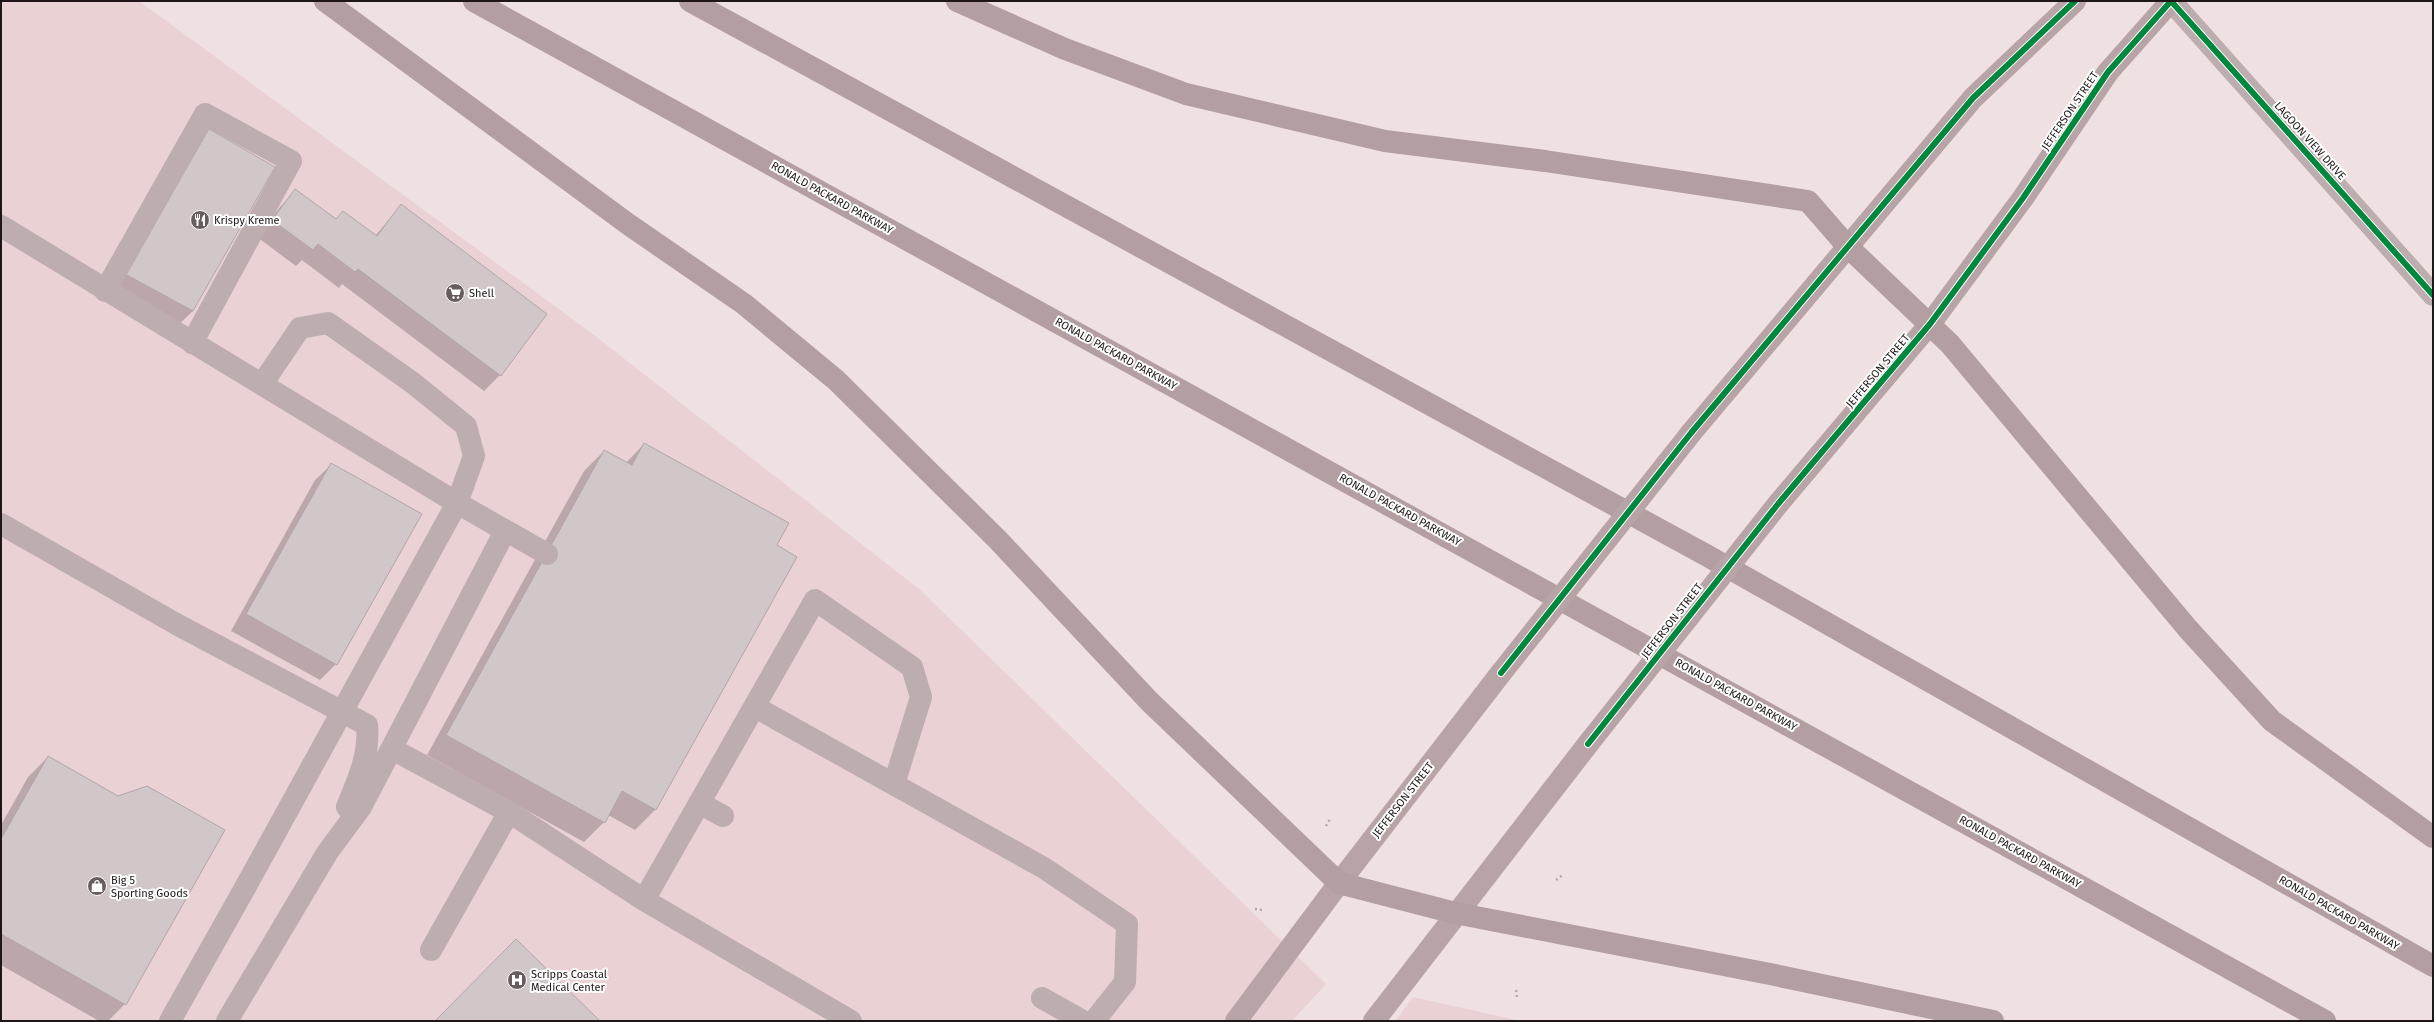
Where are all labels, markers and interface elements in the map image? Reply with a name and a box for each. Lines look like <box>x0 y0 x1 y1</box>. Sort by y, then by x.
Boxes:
street label: JEFFERSON STREET <box>2039 69 2101 153</box>
street label: LAGOON VIEW DRIVE <box>2272 99 2349 183</box>
street label: RONALD PACKARD PARKWAY <box>769 159 895 237</box>
restaurant icon: Krispy Kreme <box>189 209 211 231</box>
place label: Krispy Kreme <box>214 214 280 227</box>
supermarket icon: Shell <box>444 282 466 304</box>
place label: Shell <box>469 287 494 300</box>
street label: RONALD PACKARD PARKWAY <box>1053 315 1179 393</box>
street label: JEFFERSON STREET <box>1843 331 1913 410</box>
street label: RONALD PACKARD PARKWAY <box>1337 471 1463 549</box>
street label: JEFFERSON STREET <box>1639 580 1706 661</box>
street label: RONALD PACKARD PARKWAY <box>1673 656 1799 734</box>
street label: JEFFERSON STREET <box>1370 759 1437 840</box>
street label: RONALD PACKARD PARKWAY <box>1957 813 2083 891</box>
street label: RONALD PACKARD PARKWAY <box>2276 873 2402 953</box>
place label: Big 5 Sporting Goods <box>111 874 188 900</box>
shop icon: Big 5 Sporting Goods <box>86 875 108 897</box>
place label: Scripps Coastal Medical Center <box>531 968 607 994</box>
hospital icon: Scripps Coastal Medical Center <box>506 969 528 991</box>

